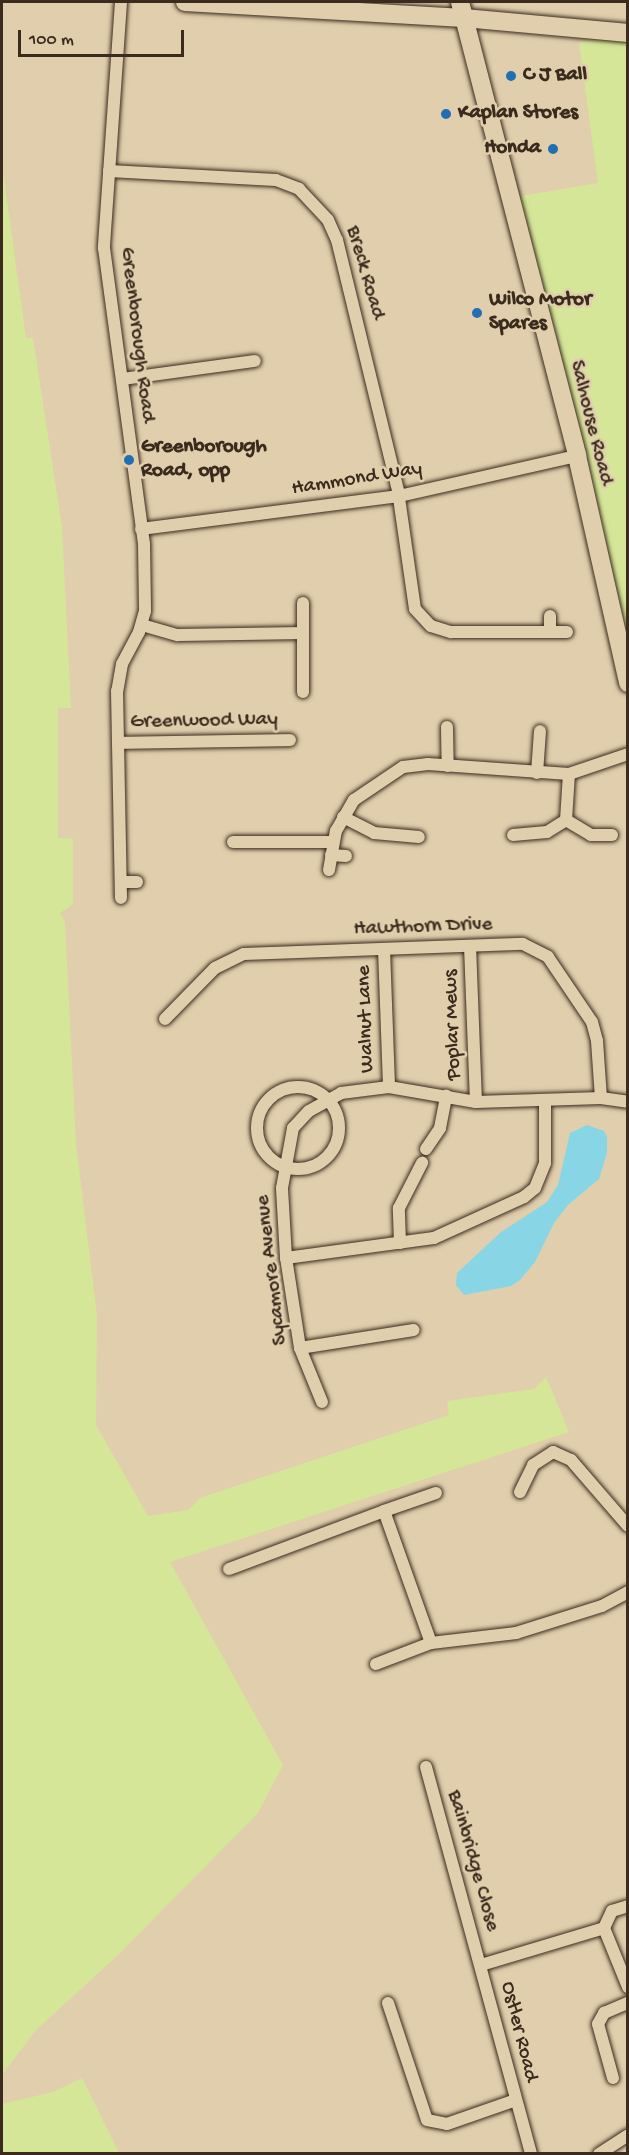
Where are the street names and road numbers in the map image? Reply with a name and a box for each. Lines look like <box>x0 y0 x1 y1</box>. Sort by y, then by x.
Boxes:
street label: Breck Road <box>339 223 389 323</box>
street label: Greenborough Road <box>113 246 159 424</box>
street label: Salhouse Road <box>562 358 618 488</box>
street label: Hammond Way <box>290 457 424 503</box>
street label: Greenwood Way <box>130 708 278 736</box>
street label: Hawthorn Drive <box>353 913 493 943</box>
street label: Walnut Lane <box>353 965 381 1073</box>
street label: Poplar Mews <box>439 969 469 1081</box>
street label: Sycamore Avenue <box>251 1193 295 1347</box>
street label: Bainbridge Close <box>440 1788 504 1934</box>
street label: Ostler Road <box>493 1979 543 2085</box>

